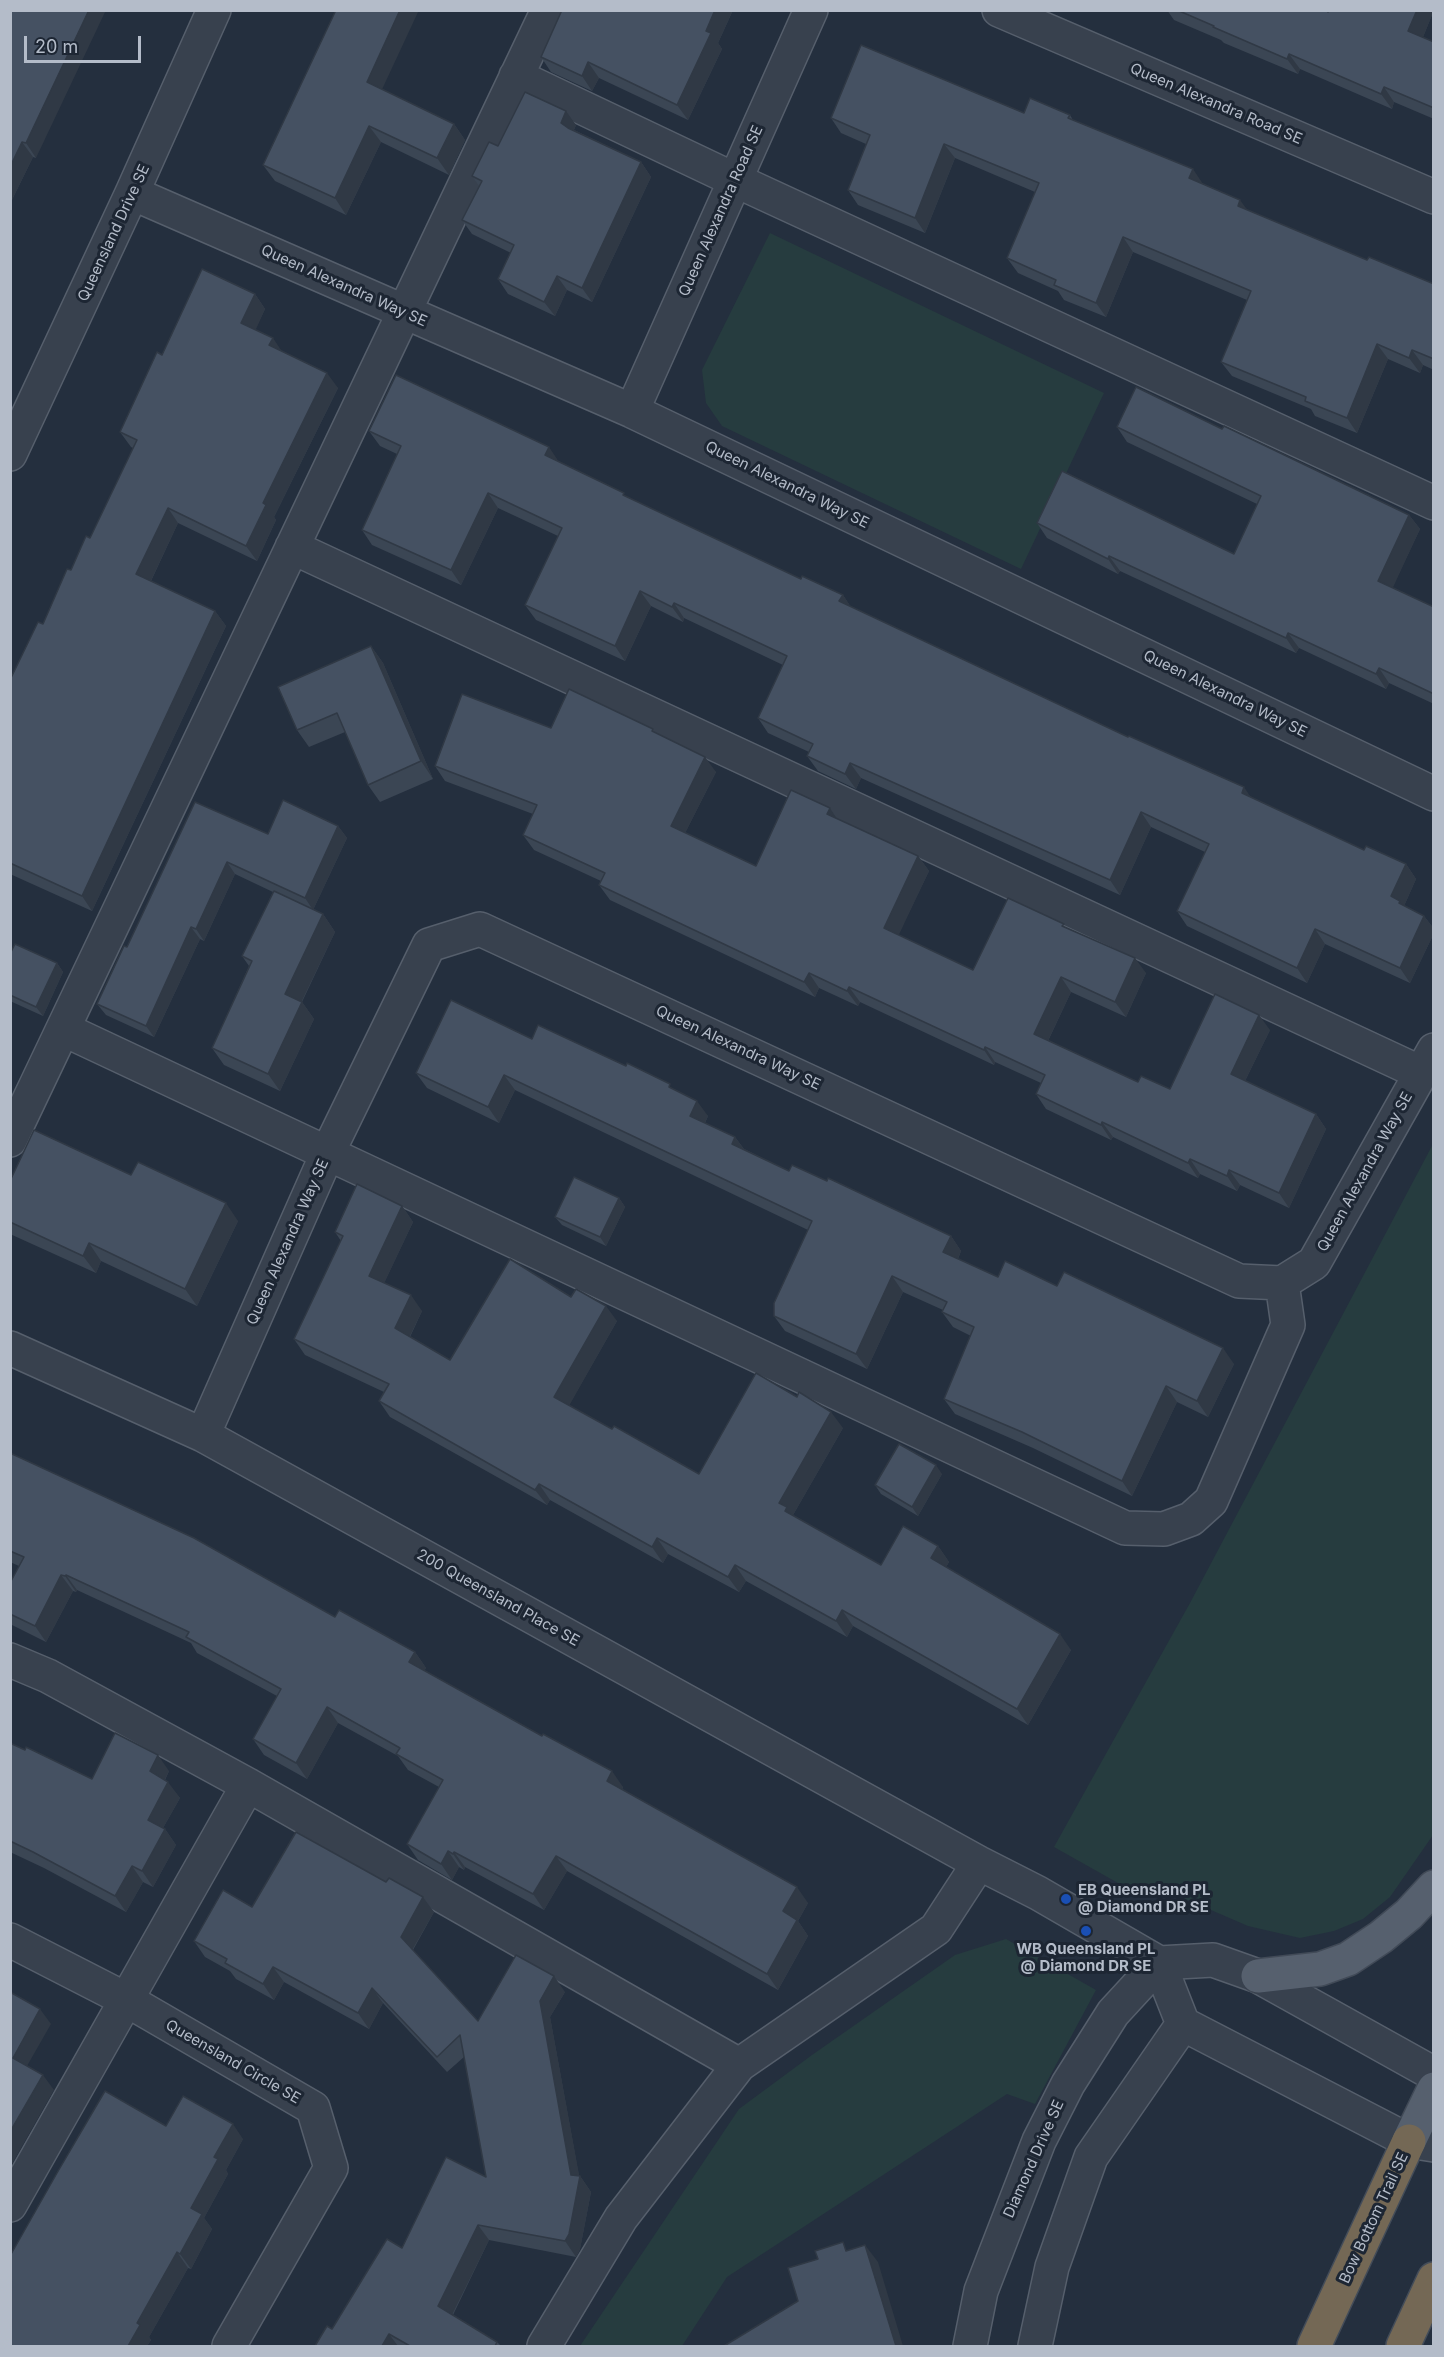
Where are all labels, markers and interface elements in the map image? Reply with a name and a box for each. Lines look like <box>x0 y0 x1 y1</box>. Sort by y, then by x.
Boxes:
scale bar <box>27 24 144 62</box>
text: 20 m <box>35 36 78 57</box>
street label: Queen Alexandra Road SE <box>1127 60 1305 148</box>
street label: Queen Alexandra Road SE <box>675 123 767 299</box>
street label: Queensland Drive SE <box>74 162 154 304</box>
street label: Queen Alexandra Way SE <box>258 241 430 331</box>
street label: Queen Alexandra Way SE <box>702 438 872 532</box>
street label: Queen Alexandra Way SE <box>1140 647 1310 741</box>
street label: Queen Alexandra Way SE <box>653 1002 823 1094</box>
street label: Queen Alexandra Way SE <box>1314 1089 1416 1255</box>
street label: Queen Alexandra Way SE <box>243 1156 333 1328</box>
street label: 200 Queensland Place SE <box>414 1546 582 1650</box>
place label: EB Queensland PL @ Diamond DR SE <box>1078 1881 1211 1916</box>
marker: EB Queensland PL @ Diamond DR SE <box>1059 1892 1073 1906</box>
marker: WB Queensland PL @ Diamond DR SE <box>1079 1924 1093 1938</box>
place label: WB Queensland PL @ Diamond DR SE <box>1017 1940 1155 1975</box>
street label: Queensland Circle SE <box>162 2016 304 2108</box>
street label: Diamond Drive SE <box>1000 2097 1068 2221</box>
street label: Bow Bottom Trail SE <box>1336 2150 1412 2286</box>

